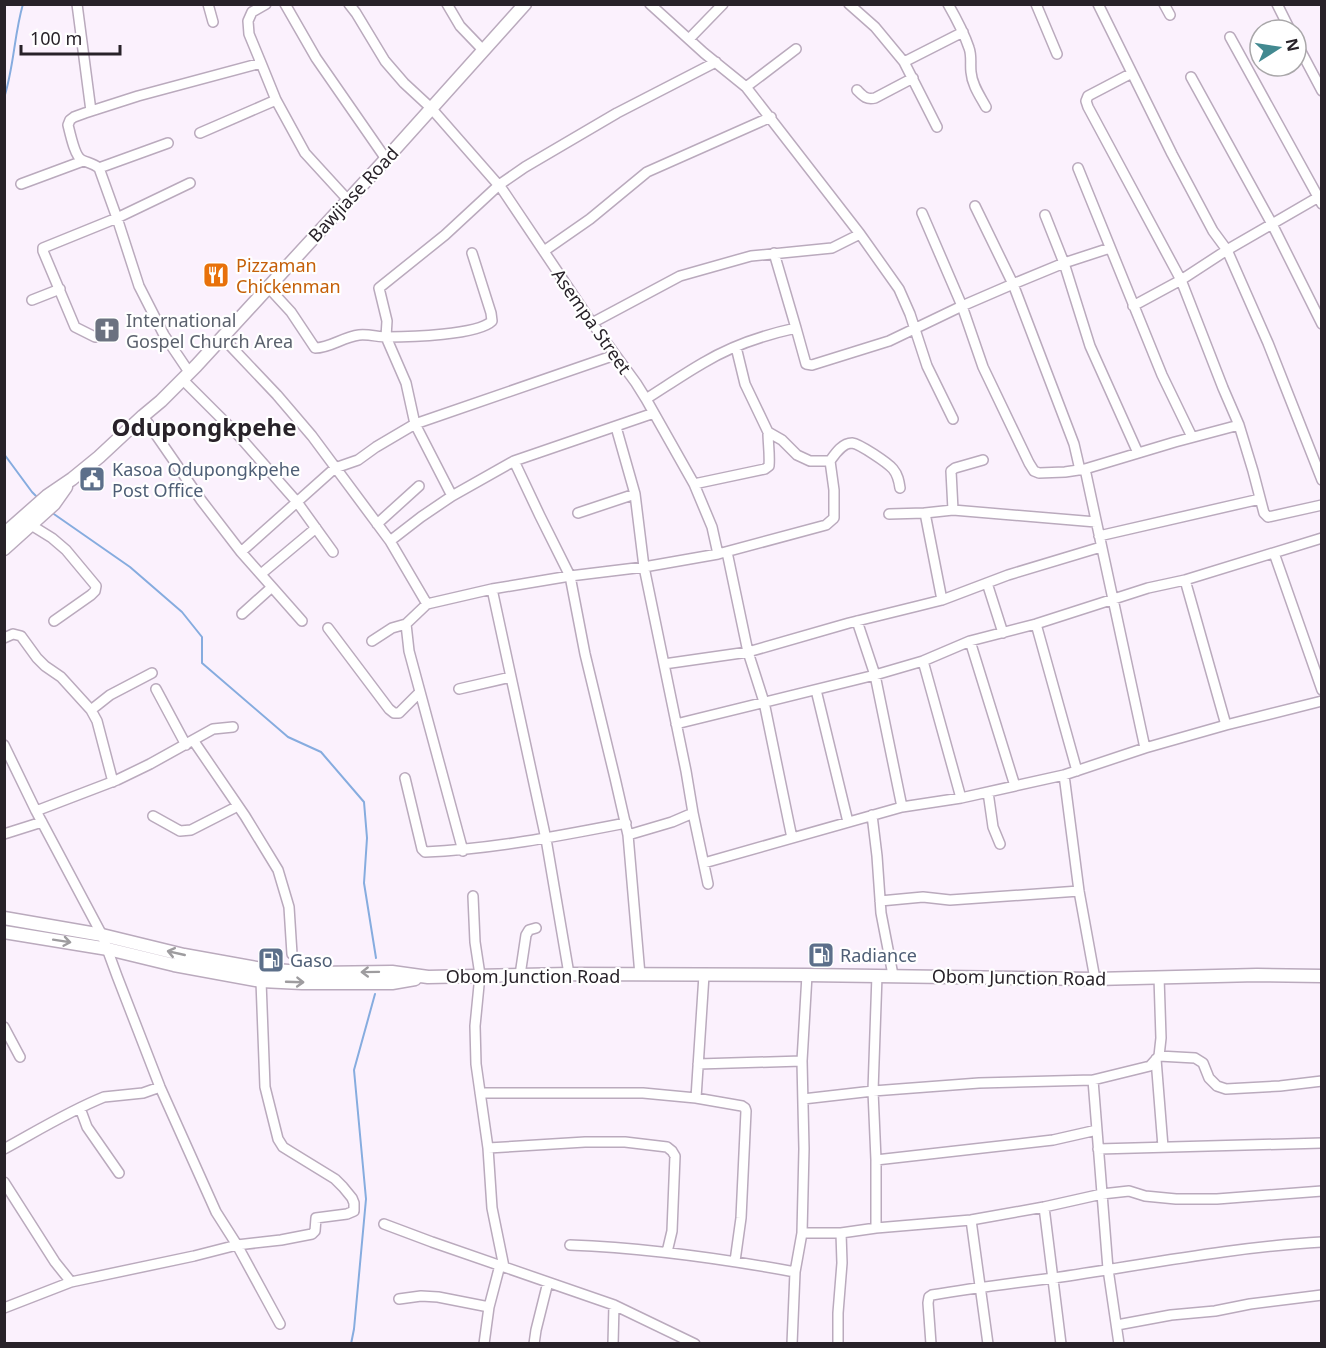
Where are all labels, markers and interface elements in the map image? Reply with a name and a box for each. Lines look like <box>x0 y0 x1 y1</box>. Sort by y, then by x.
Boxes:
scale bar <box>21 18 120 56</box>
north arrow <box>1248 18 1308 78</box>
text: 100 m <box>30 26 82 50</box>
text: N <box>1281 36 1305 54</box>
street label: Bawjiase Road <box>303 141 403 247</box>
place label: Pizzaman Chickenman <box>236 253 341 298</box>
restaurant icon: Pizzaman Chickenman <box>201 260 231 290</box>
street label: Asempa Street <box>547 264 637 379</box>
place label: International Gospel Church Area <box>126 308 293 353</box>
church icon: International Gospel Church Area <box>92 315 122 345</box>
district label: Odupongkpehe <box>112 410 297 443</box>
place label: Kasoa Odupongkpehe Post Office <box>112 457 300 502</box>
public building icon: Kasoa Odupongkpehe Post Office <box>77 464 107 494</box>
one-way arrow <box>52 936 72 947</box>
fuel station icon: Radiance <box>806 940 836 970</box>
place label: Radiance <box>840 943 917 967</box>
fuel station icon: Gaso <box>256 945 286 975</box>
one-way arrow <box>167 947 187 958</box>
place label: Gaso <box>290 948 333 972</box>
street label: Obom Junction Road <box>932 963 1106 991</box>
street label: Obom Junction Road <box>446 964 620 988</box>
one-way arrow <box>360 966 380 978</box>
one-way arrow <box>285 977 305 988</box>

